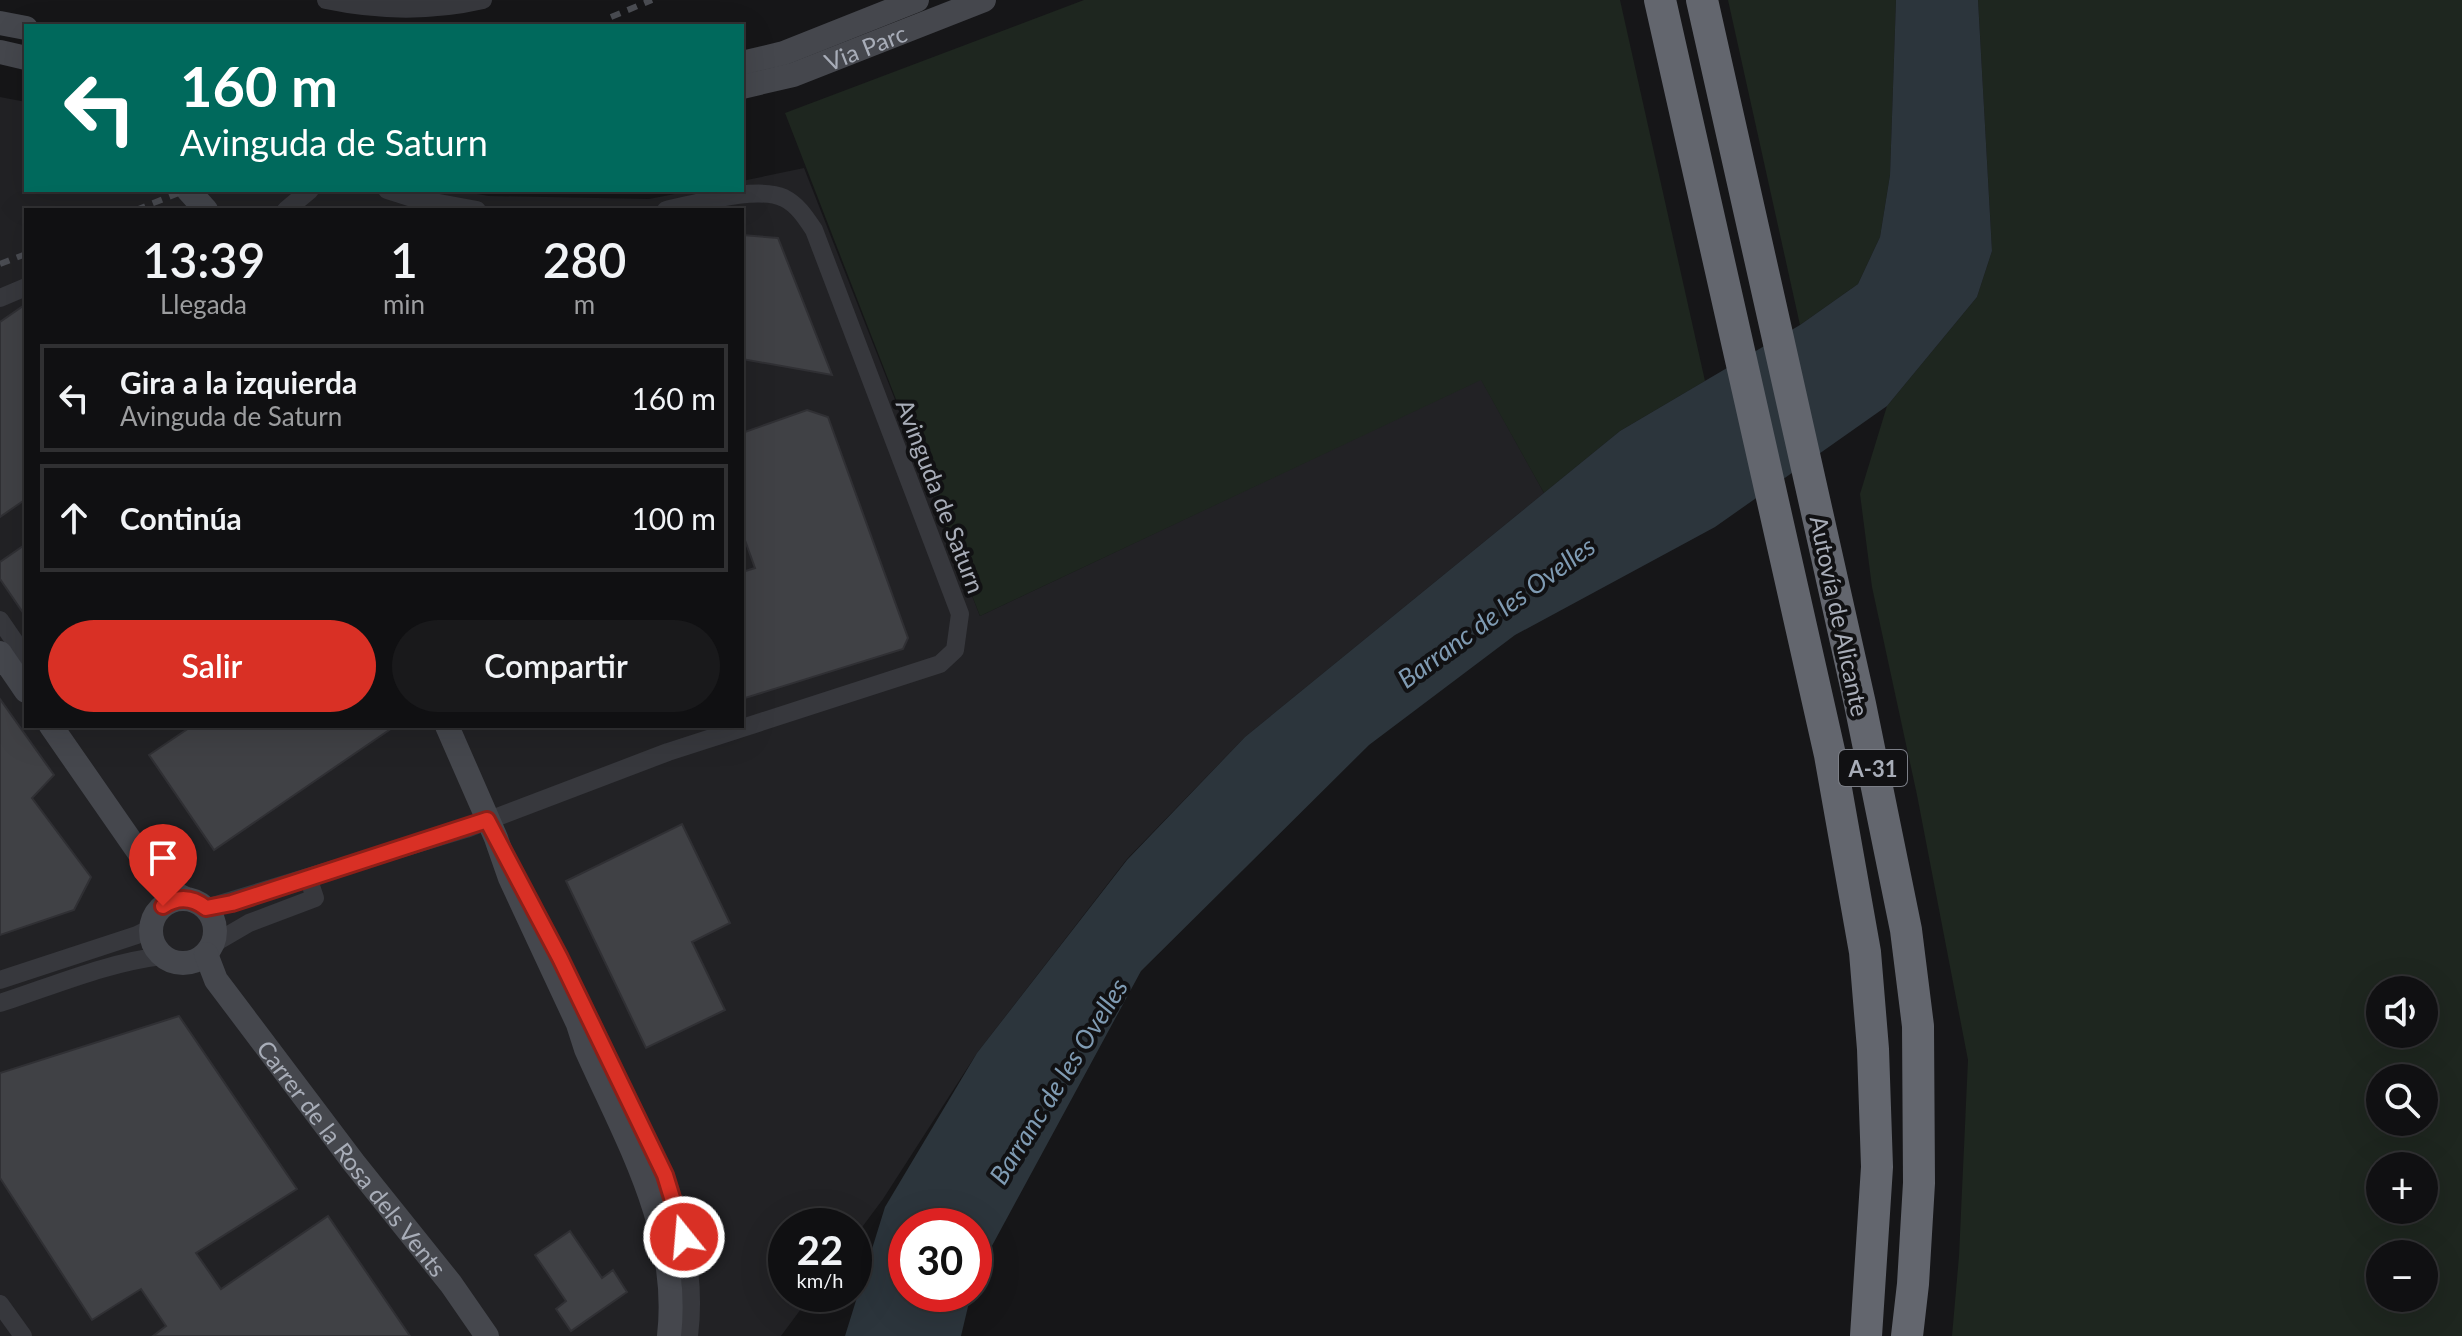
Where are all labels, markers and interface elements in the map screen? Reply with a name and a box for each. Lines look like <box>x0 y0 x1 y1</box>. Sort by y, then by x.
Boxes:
street label: Via Parc <box>820 17 910 76</box>
text: 160 m <box>180 52 338 119</box>
icon: left <box>48 56 152 160</box>
text: Avinguda de Saturn <box>180 120 488 164</box>
text: 13:39 <box>142 231 265 288</box>
text: 1 <box>390 231 418 288</box>
text: 280 <box>543 231 626 288</box>
text: Llegada <box>160 288 247 320</box>
text: min <box>383 288 425 320</box>
text: m <box>574 288 595 320</box>
text: Gira a la izquierda <box>120 364 357 400</box>
icon: left <box>52 376 96 420</box>
text: 160 m <box>631 380 716 416</box>
street label: Avinguda de Saturn <box>891 395 991 597</box>
text: Avinguda de Saturn <box>120 400 342 432</box>
icon: ahead <box>52 496 96 540</box>
text: Continúa <box>120 500 242 536</box>
text: 100 m <box>631 500 716 536</box>
street label: Autovía de Alicante <box>1805 513 1875 719</box>
water label: Barranc de les Ovelles <box>1391 530 1601 694</box>
button: Salir <box>48 620 376 712</box>
button: Compartir <box>392 620 720 712</box>
road number: A-31 <box>1839 750 1907 786</box>
pin <box>129 824 197 906</box>
icon: arrive <box>141 836 185 880</box>
water label: Barranc de les Ovelles <box>982 972 1134 1190</box>
map controls <box>2366 976 2438 1312</box>
button: sound <box>2366 976 2438 1048</box>
street label: Carrer de la Rosa dels Vents <box>252 1034 453 1282</box>
button: search <box>2366 1064 2438 1136</box>
button: + <box>2366 1152 2438 1224</box>
position arrow <box>642 1195 726 1279</box>
speed limit sign: 30 <box>888 1208 992 1312</box>
text: 22 <box>797 1226 843 1274</box>
button: − <box>2366 1240 2438 1312</box>
text: km/h <box>797 1268 843 1292</box>

